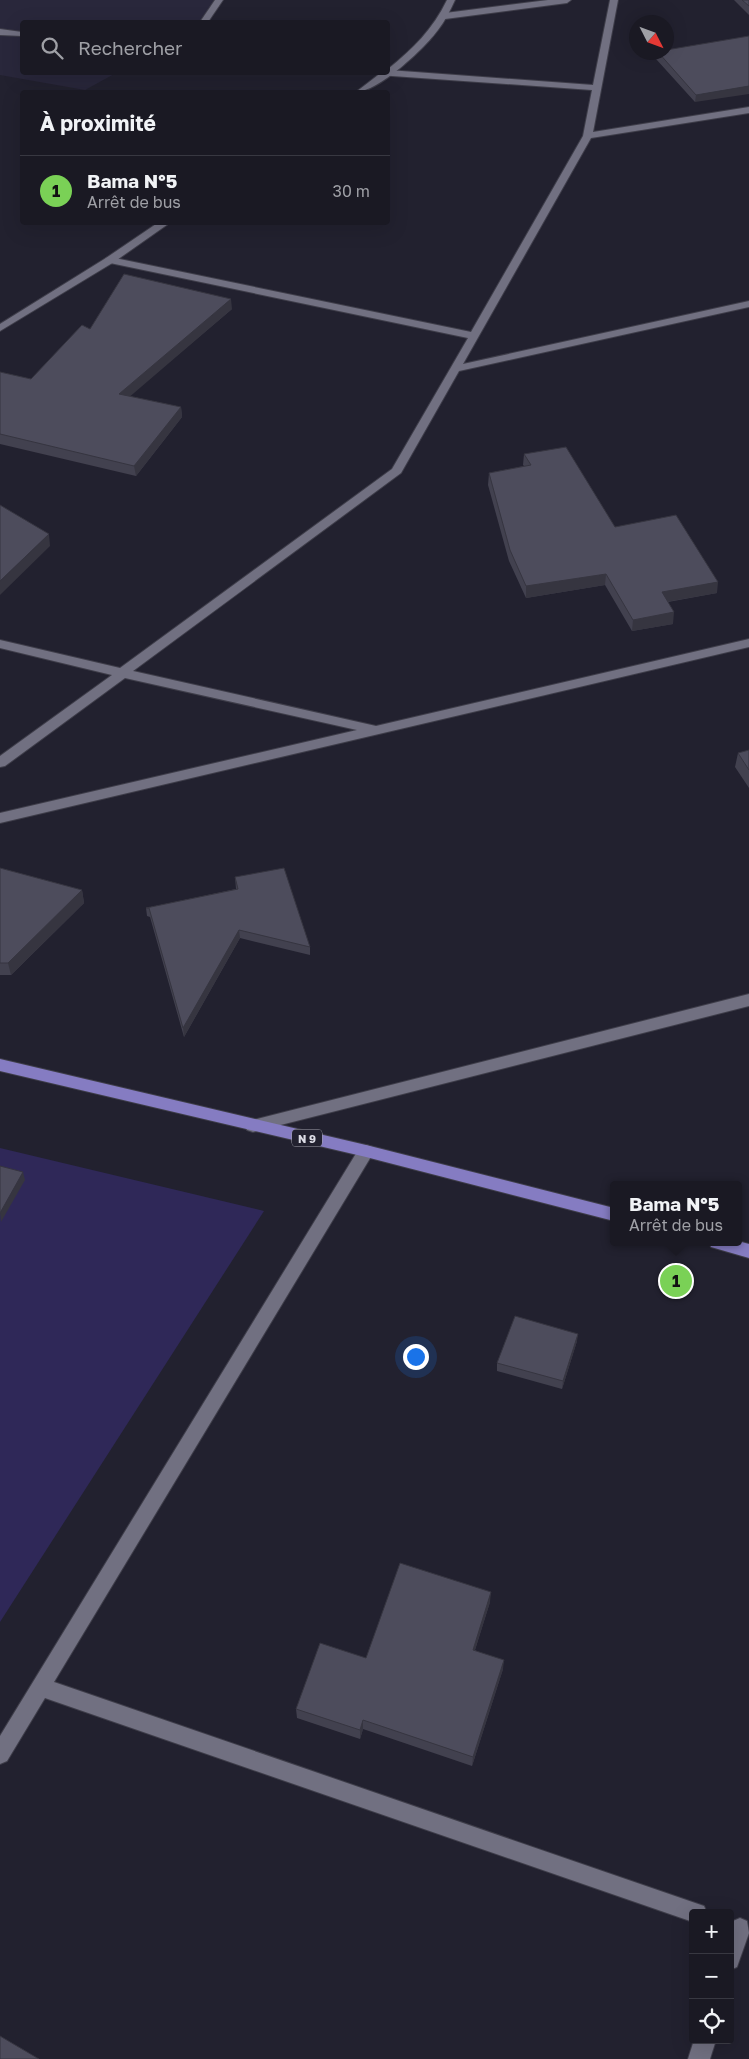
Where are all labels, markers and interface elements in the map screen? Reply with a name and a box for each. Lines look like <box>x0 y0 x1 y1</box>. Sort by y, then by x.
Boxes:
north arrow <box>629 15 674 60</box>
search box <box>20 20 390 75</box>
icon: search <box>38 34 66 62</box>
text: Rechercher <box>78 36 183 59</box>
text: À proximité <box>40 110 156 136</box>
text: Bama N°5 <box>87 169 177 192</box>
text: 1 <box>52 181 60 201</box>
text: 30 m <box>333 181 370 201</box>
text: Arrêt de bus <box>87 192 181 212</box>
road number: N 9 <box>292 1130 322 1146</box>
popup <box>610 1181 742 1246</box>
text: Bama N°5 <box>629 1192 719 1215</box>
text: Arrêt de bus <box>629 1215 723 1235</box>
pin: 1 <box>660 1262 692 1300</box>
your location <box>403 1344 429 1370</box>
map controls <box>689 1909 734 2044</box>
button: + <box>689 1909 734 1954</box>
button: − <box>689 1954 734 1999</box>
button: locate <box>689 1999 734 2044</box>

